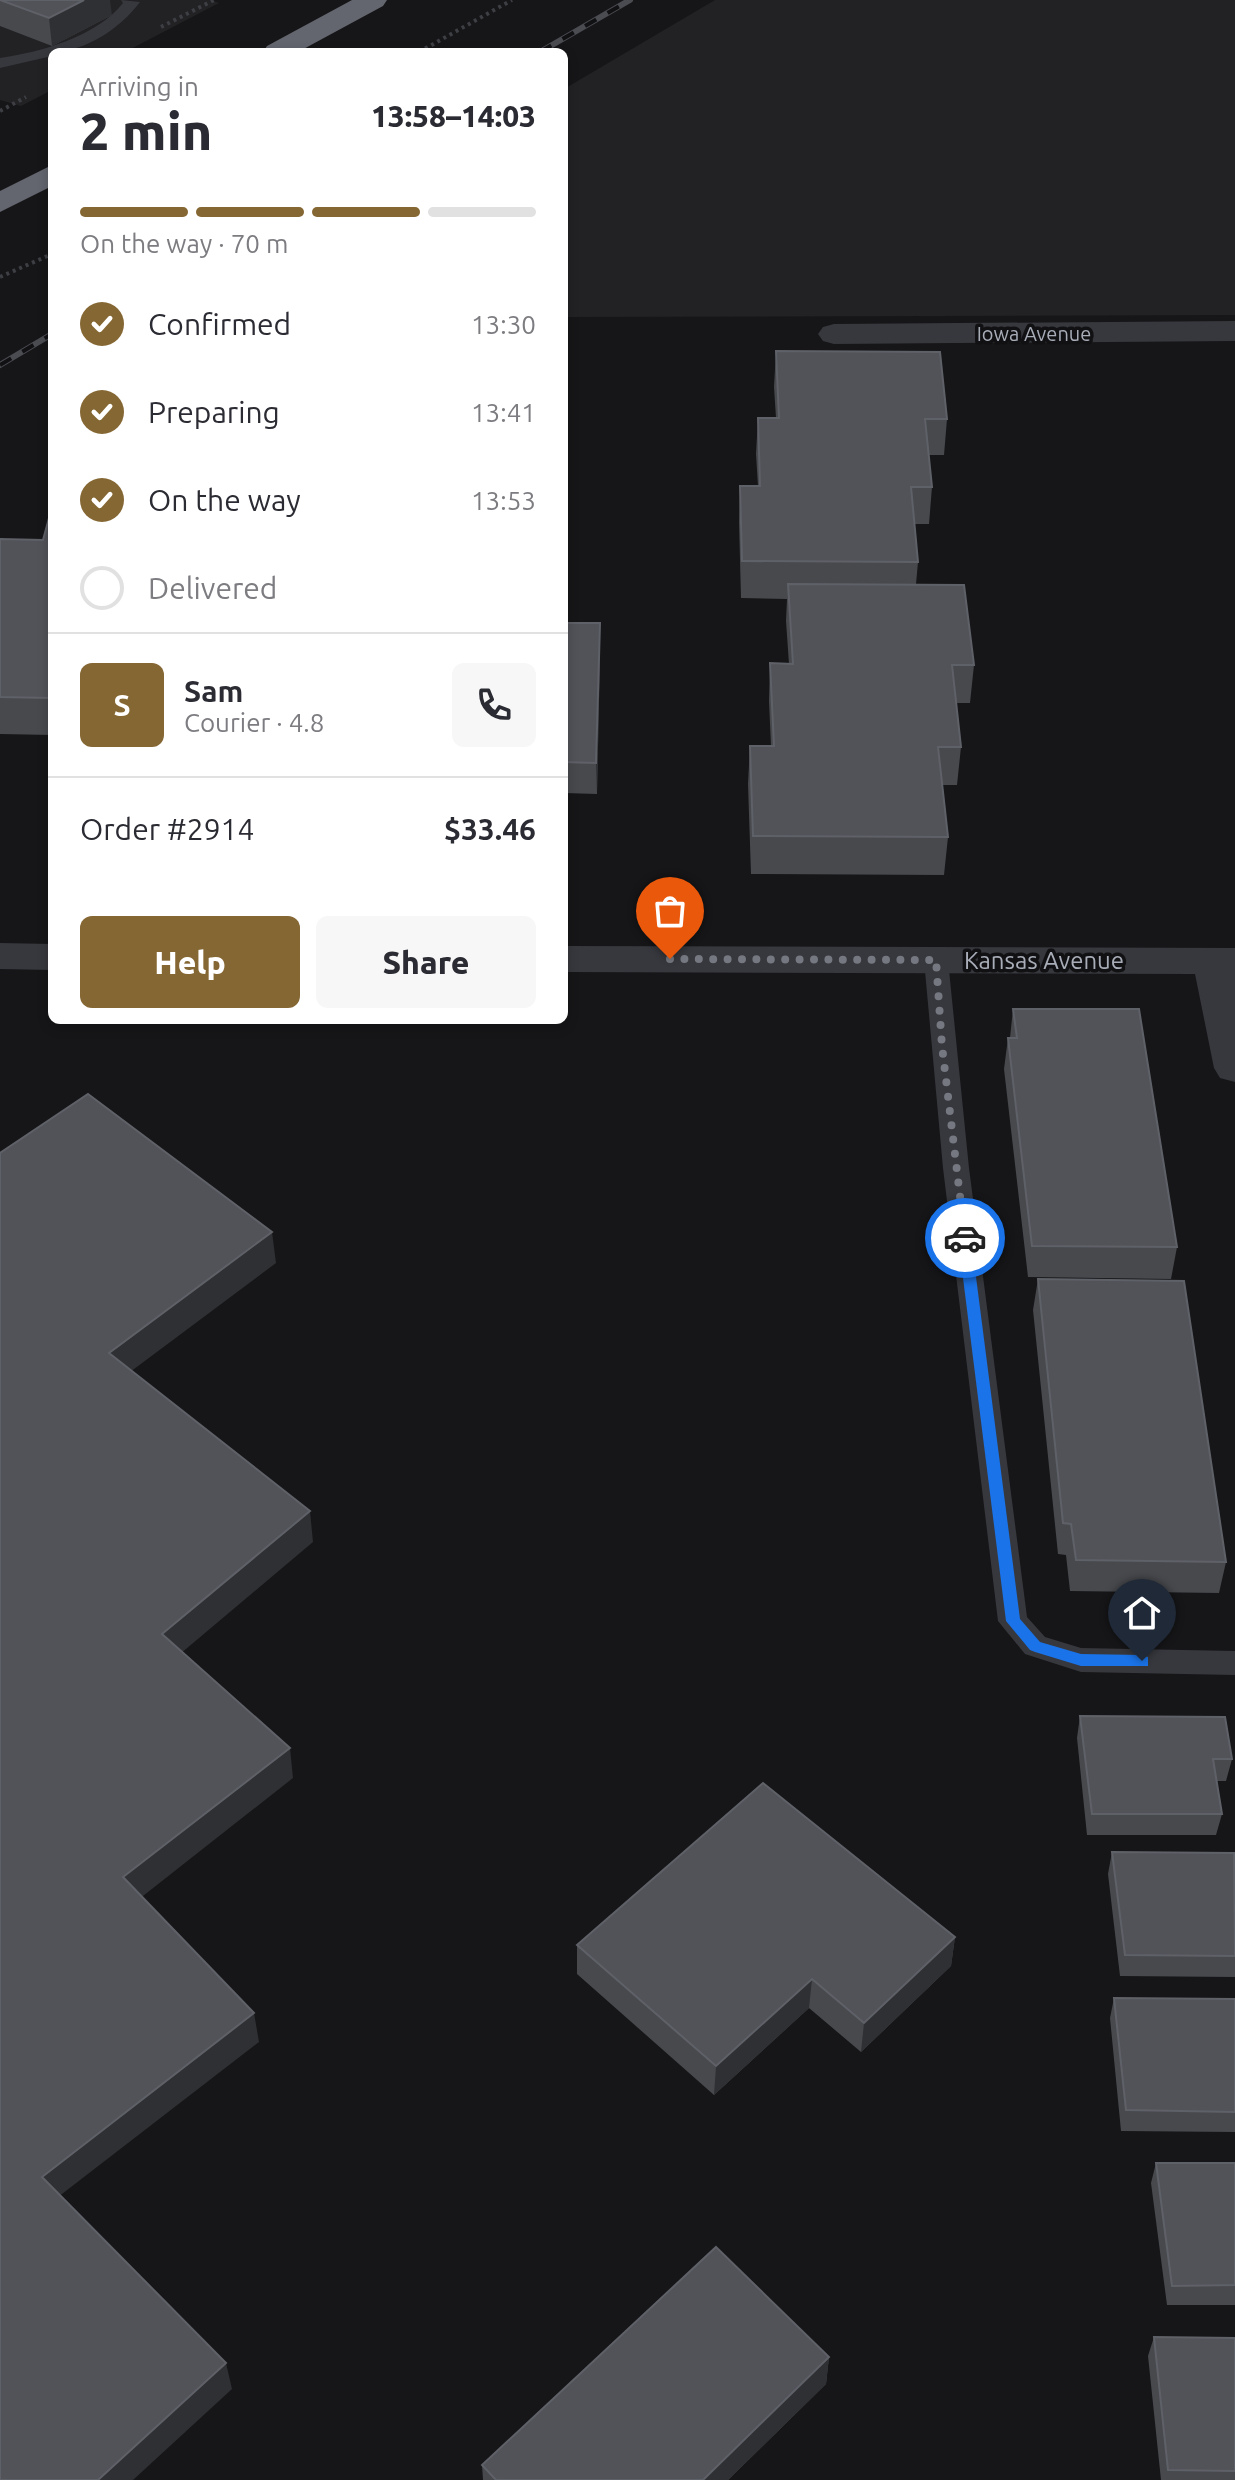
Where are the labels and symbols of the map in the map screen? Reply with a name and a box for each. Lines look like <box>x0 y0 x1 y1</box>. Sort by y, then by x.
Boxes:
street label: Iowa Avenue <box>977 322 1091 345</box>
pin <box>636 877 704 959</box>
street label: Kansas Avenue <box>964 947 1124 974</box>
courier <box>925 1198 1005 1278</box>
pin <box>1108 1579 1176 1661</box>

